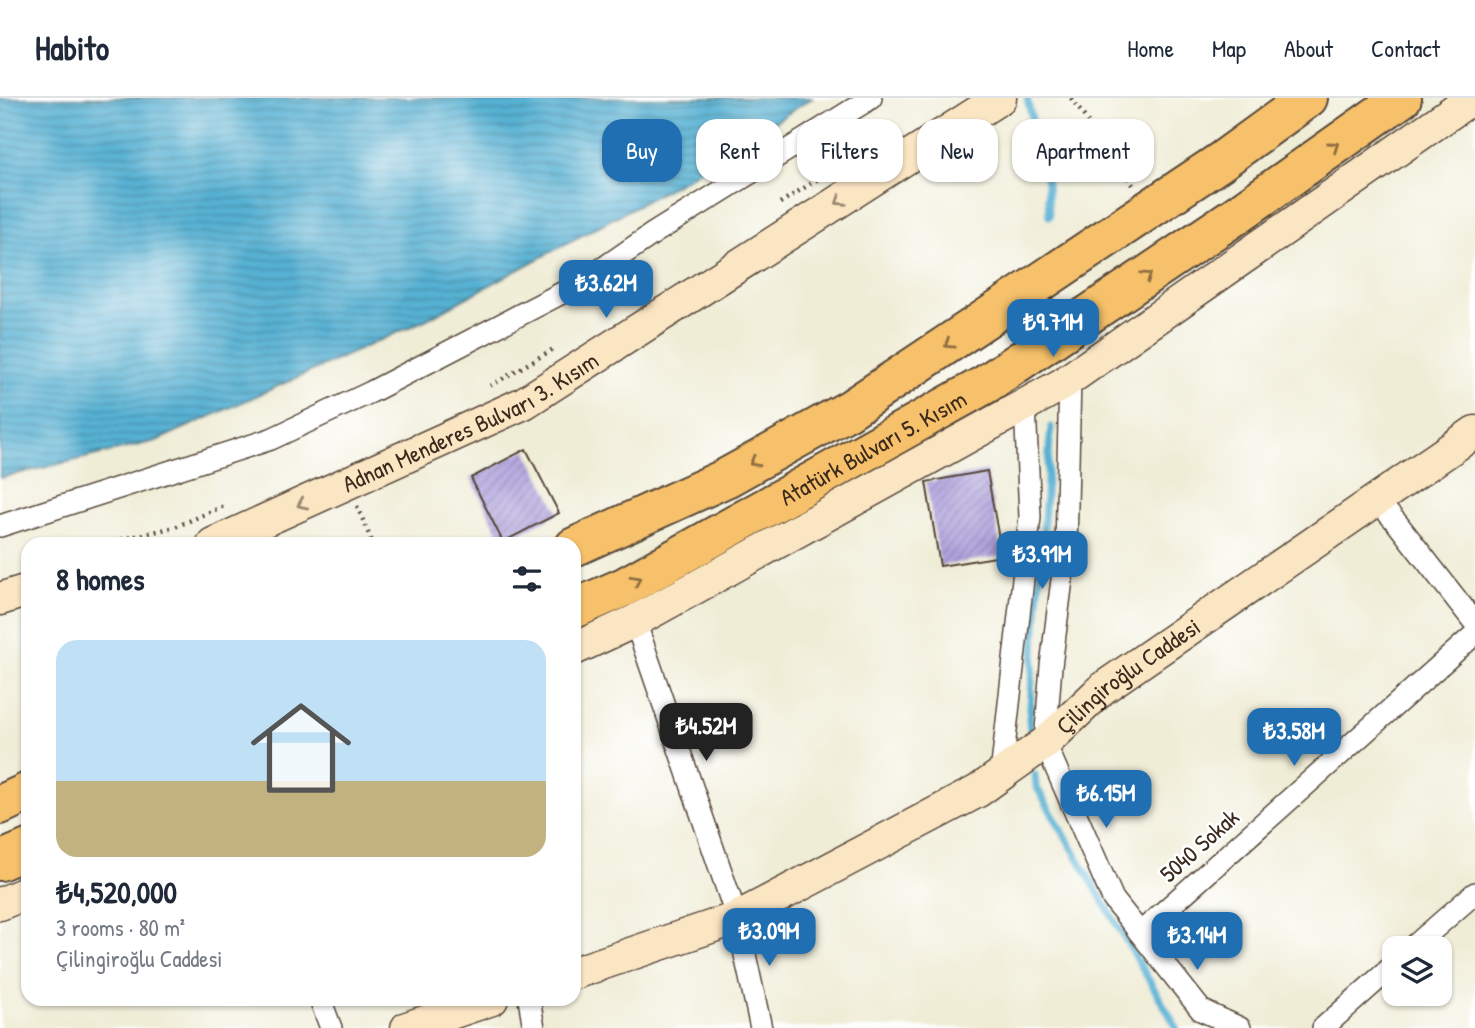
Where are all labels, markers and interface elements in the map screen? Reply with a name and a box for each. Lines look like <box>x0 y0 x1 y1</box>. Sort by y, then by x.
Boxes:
text: Habito <box>35 26 109 70</box>
text: Home <box>1127 32 1174 64</box>
text: Map <box>1212 32 1246 64</box>
text: About <box>1284 32 1333 64</box>
text: Contact <box>1371 32 1440 64</box>
chip: Buy <box>602 119 682 182</box>
chip: Rent <box>696 119 783 182</box>
chip: Filters <box>797 119 903 182</box>
chip: New <box>917 119 998 182</box>
chip: Apartment <box>1012 119 1154 182</box>
one-way arrow <box>1326 142 1339 154</box>
one-way arrow <box>835 193 848 205</box>
pin: ₺3.62M <box>549 260 663 320</box>
text: ₺3.62M <box>575 267 637 298</box>
one-way arrow <box>1139 272 1152 284</box>
pin: ₺9.71M <box>996 300 1110 359</box>
text: ₺9.71M <box>1023 306 1083 337</box>
one-way arrow <box>943 336 956 349</box>
street label: Adnan Menderes Bulvarı 3. Kısım <box>337 344 604 499</box>
street label: Atatürk Bulvarı 5. Kısım <box>774 382 972 513</box>
one-way arrow <box>749 454 762 467</box>
one-way arrow <box>296 496 309 510</box>
pin: ₺3.91M <box>985 532 1099 591</box>
text: ₺3.91M <box>1013 538 1071 569</box>
text: 8 homes <box>56 559 144 599</box>
icon: filters <box>508 560 546 598</box>
one-way arrow <box>629 575 641 588</box>
street label: Çilingiroğlu Caddesi <box>1049 610 1206 741</box>
icon: home <box>238 685 364 811</box>
pin: ₺4.52M <box>649 704 763 763</box>
pin: ₺3.58M <box>1237 708 1351 768</box>
text: ₺4.52M <box>676 710 736 741</box>
text: ₺3.58M <box>1263 715 1325 746</box>
pin: ₺6.15M <box>1049 770 1163 830</box>
text: ₺6.15M <box>1076 777 1136 808</box>
street label: 5040 Sokak <box>1153 801 1245 889</box>
text: ₺4,520,000 <box>56 872 177 912</box>
pin: ₺3.09M <box>712 908 826 968</box>
text: 3 rooms · 80 m² <box>56 912 185 943</box>
pin: ₺3.14M <box>1140 912 1254 972</box>
text: ₺3.09M <box>739 915 799 946</box>
text: ₺3.14M <box>1167 919 1227 950</box>
map controls <box>1382 936 1452 1006</box>
button: layers <box>1382 936 1452 1006</box>
text: Çilingiroğlu Caddesi <box>56 943 223 974</box>

